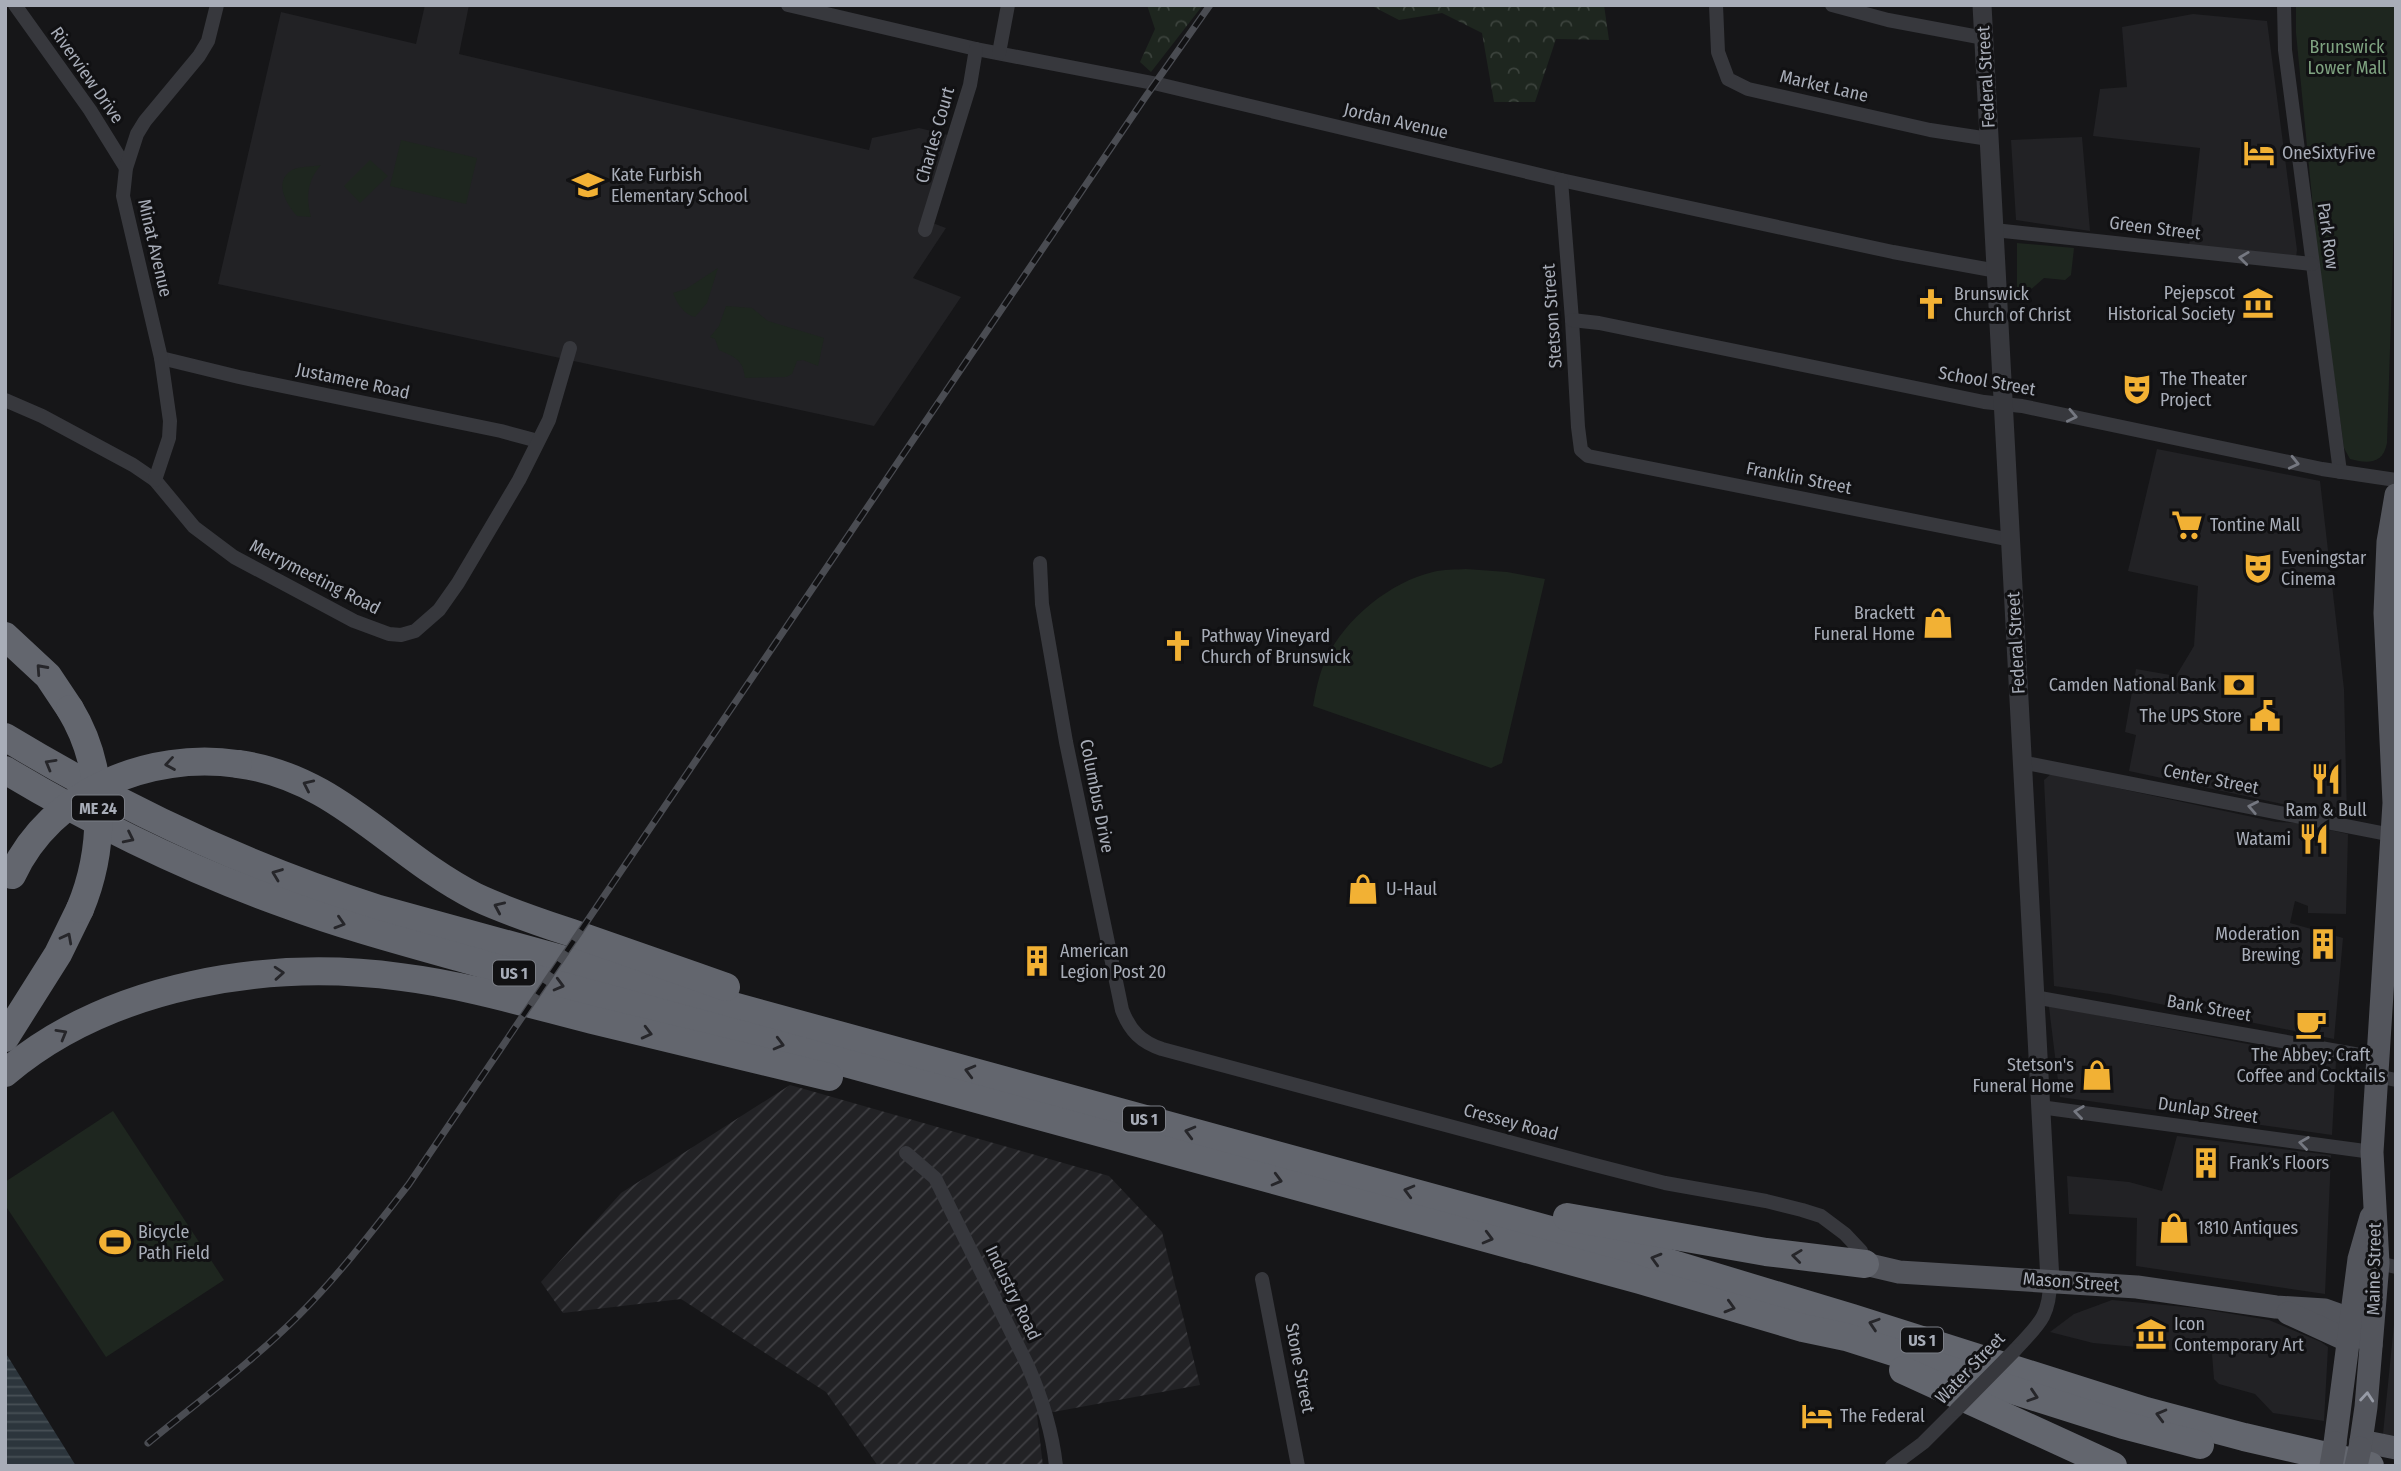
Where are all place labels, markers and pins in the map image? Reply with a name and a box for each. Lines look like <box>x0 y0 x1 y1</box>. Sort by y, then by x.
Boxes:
hotel icon: OneSixtyFive <box>2242 136 2276 170</box>
place label: OneSixtyFive <box>2282 142 2376 164</box>
place label: Kate Furbish Elementary School <box>611 164 748 207</box>
school or university icon: Kate Furbish Elementary School <box>571 168 605 202</box>
place label: Pejepscot Historical Society <box>2107 282 2235 325</box>
place label: Brunswick Church of Christ <box>1954 283 2071 326</box>
museum icon: Pejepscot Historical Society <box>2241 286 2275 320</box>
church icon: Brunswick Church of Christ <box>1914 287 1948 321</box>
place label: The Theater Project <box>2160 368 2248 411</box>
theatre icon: The Theater Project <box>2120 372 2154 406</box>
supermarket icon: Tontine Mall <box>2170 508 2204 542</box>
place label: Tontine Mall <box>2210 514 2301 536</box>
place label: Eveningstar Cinema <box>2281 547 2367 590</box>
theatre icon: Eveningstar Cinema <box>2241 551 2275 585</box>
place label: Brackett Funeral Home <box>1814 602 1915 645</box>
shop icon: Brackett Funeral Home <box>1921 606 1955 640</box>
place label: Pathway Vineyard Church of Brunswick <box>1201 625 1351 668</box>
church icon: Pathway Vineyard Church of Brunswick <box>1161 629 1195 663</box>
bank icon: Camden National Bank <box>2222 668 2256 702</box>
place label: Camden National Bank <box>2049 674 2217 696</box>
public building icon: The UPS Store <box>2248 699 2282 733</box>
place label: The UPS Store <box>2140 705 2242 727</box>
restaurant icon: Ram & Bull <box>2309 762 2343 796</box>
place label: Ram & Bull <box>2285 799 2367 821</box>
restaurant icon: Watami <box>2297 822 2331 856</box>
place label: Watami <box>2236 828 2291 850</box>
shop icon: U-Haul <box>1346 872 1380 906</box>
place label: U-Haul <box>1386 878 1437 900</box>
place label: Moderation Brewing <box>2215 923 2301 966</box>
building icon: Moderation Brewing <box>2306 927 2340 961</box>
place label: American Legion Post 20 <box>1060 940 1166 983</box>
building icon: American Legion Post 20 <box>1020 944 1054 978</box>
cafe icon: The Abbey: Craft Coffee and Cocktails <box>2294 1007 2328 1041</box>
place label: The Abbey: Craft Coffee and Cocktails <box>2236 1044 2386 1087</box>
place label: Stetson's Funeral Home <box>1973 1054 2074 1097</box>
shop icon: Stetson's Funeral Home <box>2080 1058 2114 1092</box>
building icon: Frank’s Floors <box>2189 1146 2223 1180</box>
place label: Frank’s Floors <box>2229 1152 2330 1174</box>
shop icon: 1810 Antiques <box>2157 1211 2191 1245</box>
place label: 1810 Antiques <box>2197 1217 2299 1239</box>
place label: Bicycle Path Field <box>138 1221 210 1264</box>
sports icon: Bicycle Path Field <box>98 1225 132 1259</box>
place label: Icon Contemporary Art <box>2174 1313 2304 1356</box>
museum icon: Icon Contemporary Art <box>2134 1317 2168 1351</box>
hotel icon: The Federal <box>1800 1399 1834 1433</box>
place label: The Federal <box>1840 1405 1925 1427</box>

